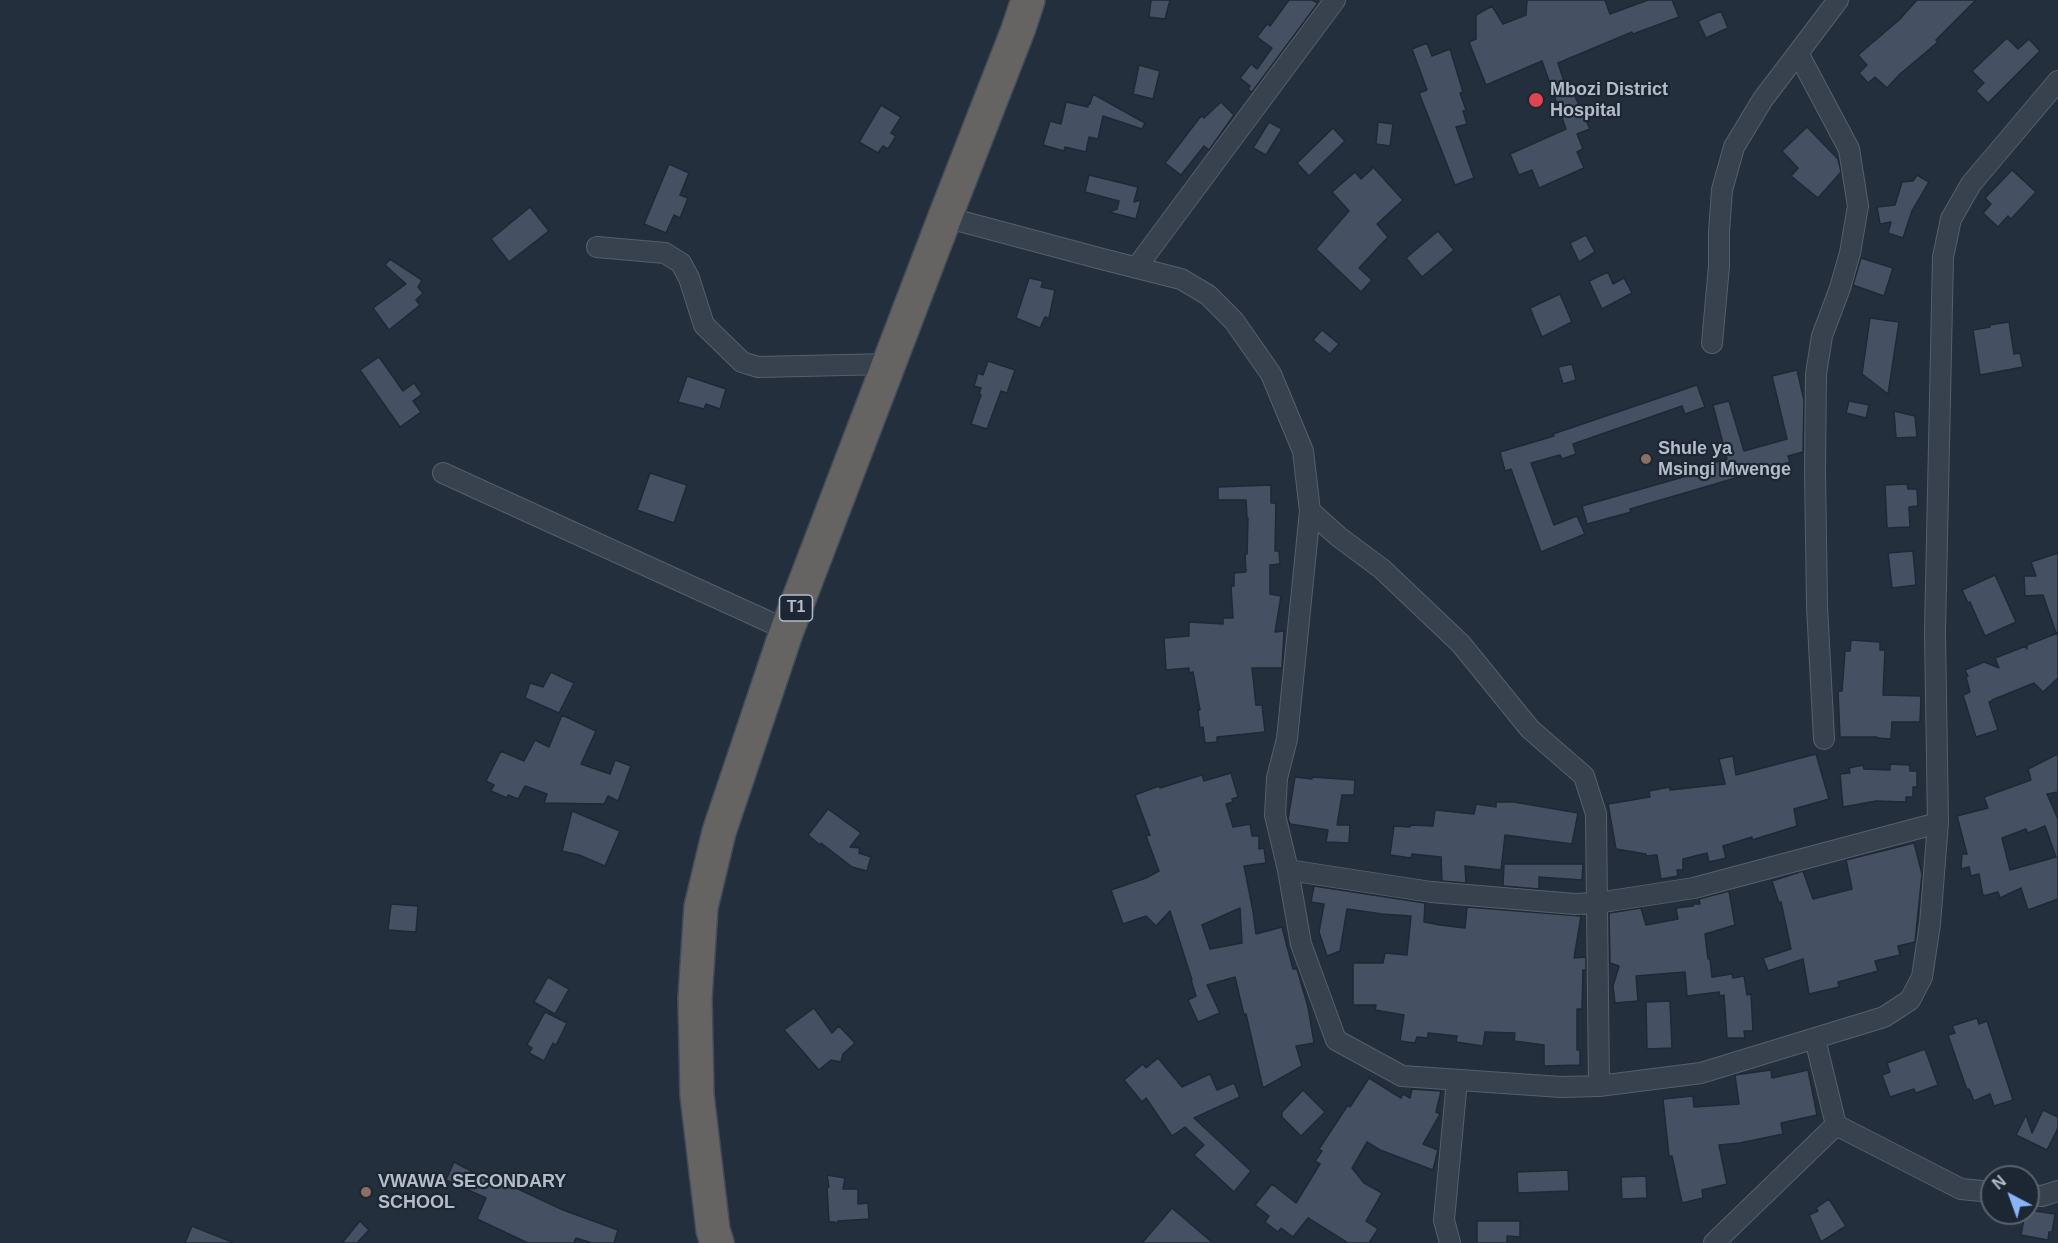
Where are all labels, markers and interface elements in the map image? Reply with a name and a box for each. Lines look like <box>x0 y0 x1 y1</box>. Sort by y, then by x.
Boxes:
place label: Mbozi District Hospital <box>1550 79 1668 122</box>
marker: Mbozi District Hospital <box>1527 91 1545 109</box>
place label: Shule ya Msingi Mwenge <box>1658 438 1791 480</box>
marker: Shule ya Msingi Mwenge <box>1639 452 1653 466</box>
road number: T1 <box>780 595 812 621</box>
north arrow <box>1980 1165 2040 1225</box>
place label: VWAWA SECONDARY SCHOOL <box>378 1171 566 1214</box>
text: N <box>1989 1172 2009 1193</box>
marker: VWAWA SECONDARY SCHOOL <box>359 1185 373 1199</box>

